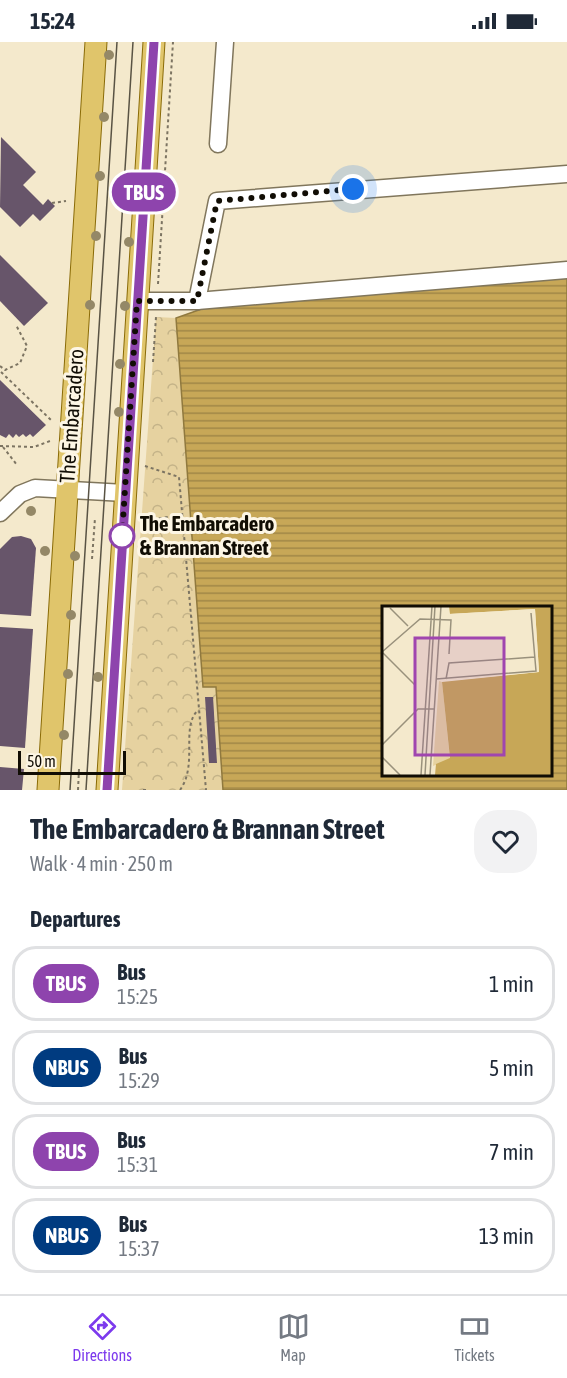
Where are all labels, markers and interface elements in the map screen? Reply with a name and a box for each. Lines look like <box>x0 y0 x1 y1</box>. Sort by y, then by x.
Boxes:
text: 15:24 <box>30 8 75 34</box>
line badge: TBUS <box>102 172 186 212</box>
your location <box>338 174 368 204</box>
text: TBUS <box>124 180 164 204</box>
street label: The Embarcadero <box>54 348 88 484</box>
place label: The Embarcadero & Brannan Street <box>140 511 275 559</box>
marker: The Embarcadero & Brannan Street <box>109 523 135 549</box>
inset map <box>382 606 552 775</box>
scale bar <box>18 748 126 776</box>
text: 50 m <box>27 752 56 770</box>
button: heart <box>474 810 537 873</box>
text: The Embarcadero & Brannan Street <box>30 813 385 845</box>
text: Walk · 4 min · 250 m <box>30 852 173 875</box>
text: Departures <box>30 906 120 932</box>
text: Bus <box>117 959 146 985</box>
text: TBUS <box>46 971 86 995</box>
text: 1 min <box>489 971 534 997</box>
text: 15:25 <box>117 985 158 1008</box>
text: Bus <box>119 1043 147 1069</box>
text: NBUS <box>45 1055 89 1079</box>
text: 5 min <box>489 1055 534 1081</box>
text: 15:29 <box>119 1069 160 1092</box>
text: Bus <box>117 1127 146 1153</box>
text: TBUS <box>46 1139 86 1163</box>
text: 7 min <box>489 1139 534 1165</box>
text: 15:31 <box>117 1153 158 1176</box>
text: Bus <box>119 1211 147 1237</box>
text: NBUS <box>45 1223 89 1247</box>
text: 13 min <box>479 1223 534 1249</box>
text: 15:37 <box>119 1237 160 1260</box>
tab: Directions <box>72 1310 132 1364</box>
tab: Map <box>277 1310 310 1364</box>
tab: Tickets <box>454 1310 495 1364</box>

